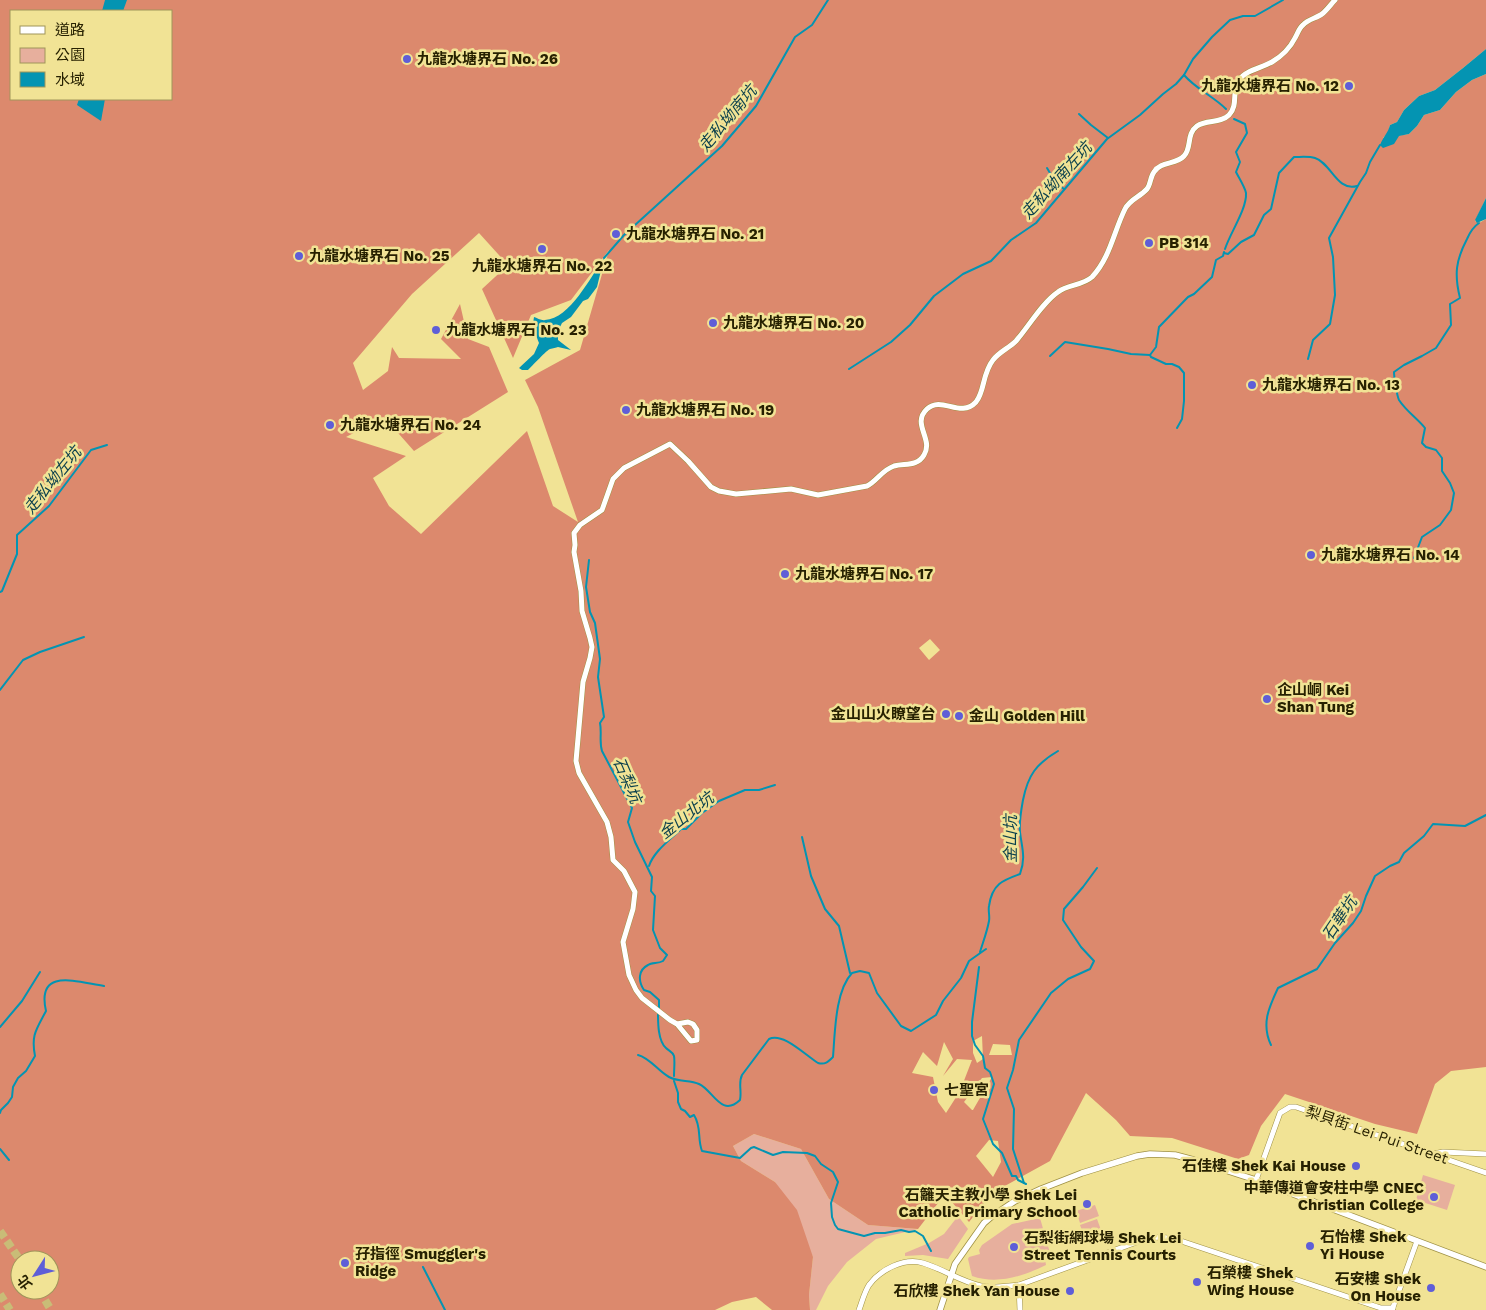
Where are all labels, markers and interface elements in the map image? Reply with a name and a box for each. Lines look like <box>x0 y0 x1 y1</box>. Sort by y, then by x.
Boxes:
legend <box>10 10 172 100</box>
text: 道路 <box>55 21 85 39</box>
text: 公園 <box>55 46 85 64</box>
place label: 九龍水塘界石 No. 26 <box>417 50 558 68</box>
marker: 九龍水塘界石 No. 26 <box>401 53 413 65</box>
text: 水域 <box>55 71 85 89</box>
place label: 九龍水塘界石 No. 12 <box>1201 77 1339 95</box>
water label: 走私坳南坑 <box>694 80 762 155</box>
marker: 九龍水塘界石 No. 12 <box>1343 80 1355 92</box>
water label: 走私坳南左坑 <box>1017 137 1097 222</box>
place label: 九龍水塘界石 No. 21 <box>626 225 764 243</box>
marker: 九龍水塘界石 No. 21 <box>610 228 622 240</box>
place label: PB 314 <box>1159 234 1209 252</box>
marker: PB 314 <box>1143 237 1155 249</box>
marker: 九龍水塘界石 No. 22 <box>536 243 548 255</box>
place label: 九龍水塘界石 No. 25 <box>309 247 450 265</box>
marker: 九龍水塘界石 No. 25 <box>293 250 305 262</box>
place label: 九龍水塘界石 No. 22 <box>472 257 612 275</box>
place label: 九龍水塘界石 No. 20 <box>723 314 864 332</box>
marker: 九龍水塘界石 No. 20 <box>707 317 719 329</box>
place label: 九龍水塘界石 No. 23 <box>446 321 587 339</box>
marker: 九龍水塘界石 No. 23 <box>430 324 442 336</box>
place label: 九龍水塘界石 No. 13 <box>1262 376 1400 394</box>
marker: 九龍水塘界石 No. 13 <box>1246 379 1258 391</box>
place label: 九龍水塘界石 No. 19 <box>636 401 774 419</box>
marker: 九龍水塘界石 No. 19 <box>620 404 632 416</box>
place label: 九龍水塘界石 No. 24 <box>340 416 482 434</box>
marker: 九龍水塘界石 No. 24 <box>324 419 336 431</box>
water label: 走私坳左坑 <box>20 442 86 517</box>
place label: 九龍水塘界石 No. 14 <box>1321 546 1460 564</box>
marker: 九龍水塘界石 No. 14 <box>1305 549 1317 561</box>
place label: 九龍水塘界石 No. 17 <box>795 565 933 583</box>
marker: 九龍水塘界石 No. 17 <box>779 568 791 580</box>
place label: 企山峒 Kei Shan Tung <box>1277 681 1354 716</box>
marker: 企山峒 Kei Shan Tung <box>1261 693 1273 705</box>
place label: 金山山火瞭望台 <box>831 705 936 723</box>
place label: 金山 Golden Hill <box>969 707 1085 725</box>
marker: 金山山火瞭望台 <box>940 708 952 720</box>
marker: 金山 Golden Hill <box>953 710 965 722</box>
water label: 石梨坑 <box>609 754 646 808</box>
water label: 金山北坑 <box>655 787 719 843</box>
water label: 金山坑 <box>1001 813 1020 863</box>
water label: 石華坑 <box>1318 891 1362 943</box>
place label: 七聖宮 <box>944 1081 989 1099</box>
marker: 七聖宮 <box>928 1084 940 1096</box>
street label: 梨貝街 Lei Pui Street <box>1303 1102 1451 1168</box>
place label: 石佳樓 Shek Kai House <box>1182 1157 1346 1175</box>
marker: 石佳樓 Shek Kai House <box>1350 1160 1362 1172</box>
place label: 中華傳道會安柱中學 CNEC Christian College <box>1244 1179 1424 1214</box>
place label: 石籬天主教小學 Shek Lei Catholic Primary School <box>898 1186 1077 1221</box>
marker: 中華傳道會安柱中學 CNEC Christian College <box>1428 1191 1440 1203</box>
marker: 石籬天主教小學 Shek Lei Catholic Primary School <box>1081 1198 1093 1210</box>
place label: 石怡樓 Shek Yi House <box>1320 1228 1407 1263</box>
place label: 石梨街網球場 Shek Lei Street Tennis Courts <box>1024 1229 1181 1264</box>
marker: 石怡樓 Shek Yi House <box>1304 1240 1316 1252</box>
marker: 石梨街網球場 Shek Lei Street Tennis Courts <box>1008 1241 1020 1253</box>
place label: 孖指徑 Smuggler's Ridge <box>355 1245 486 1280</box>
north arrow <box>10 1250 60 1300</box>
marker: 孖指徑 Smuggler's Ridge <box>339 1257 351 1269</box>
place label: 石榮樓 Shek Wing House <box>1207 1264 1295 1299</box>
place label: 石安樓 Shek On House <box>1335 1270 1422 1305</box>
text: 北 <box>14 1272 35 1293</box>
marker: 石榮樓 Shek Wing House <box>1191 1276 1203 1288</box>
place label: 石欣樓 Shek Yan House <box>894 1282 1060 1300</box>
marker: 石安樓 Shek On House <box>1425 1282 1437 1294</box>
marker: 石欣樓 Shek Yan House <box>1064 1285 1076 1297</box>

